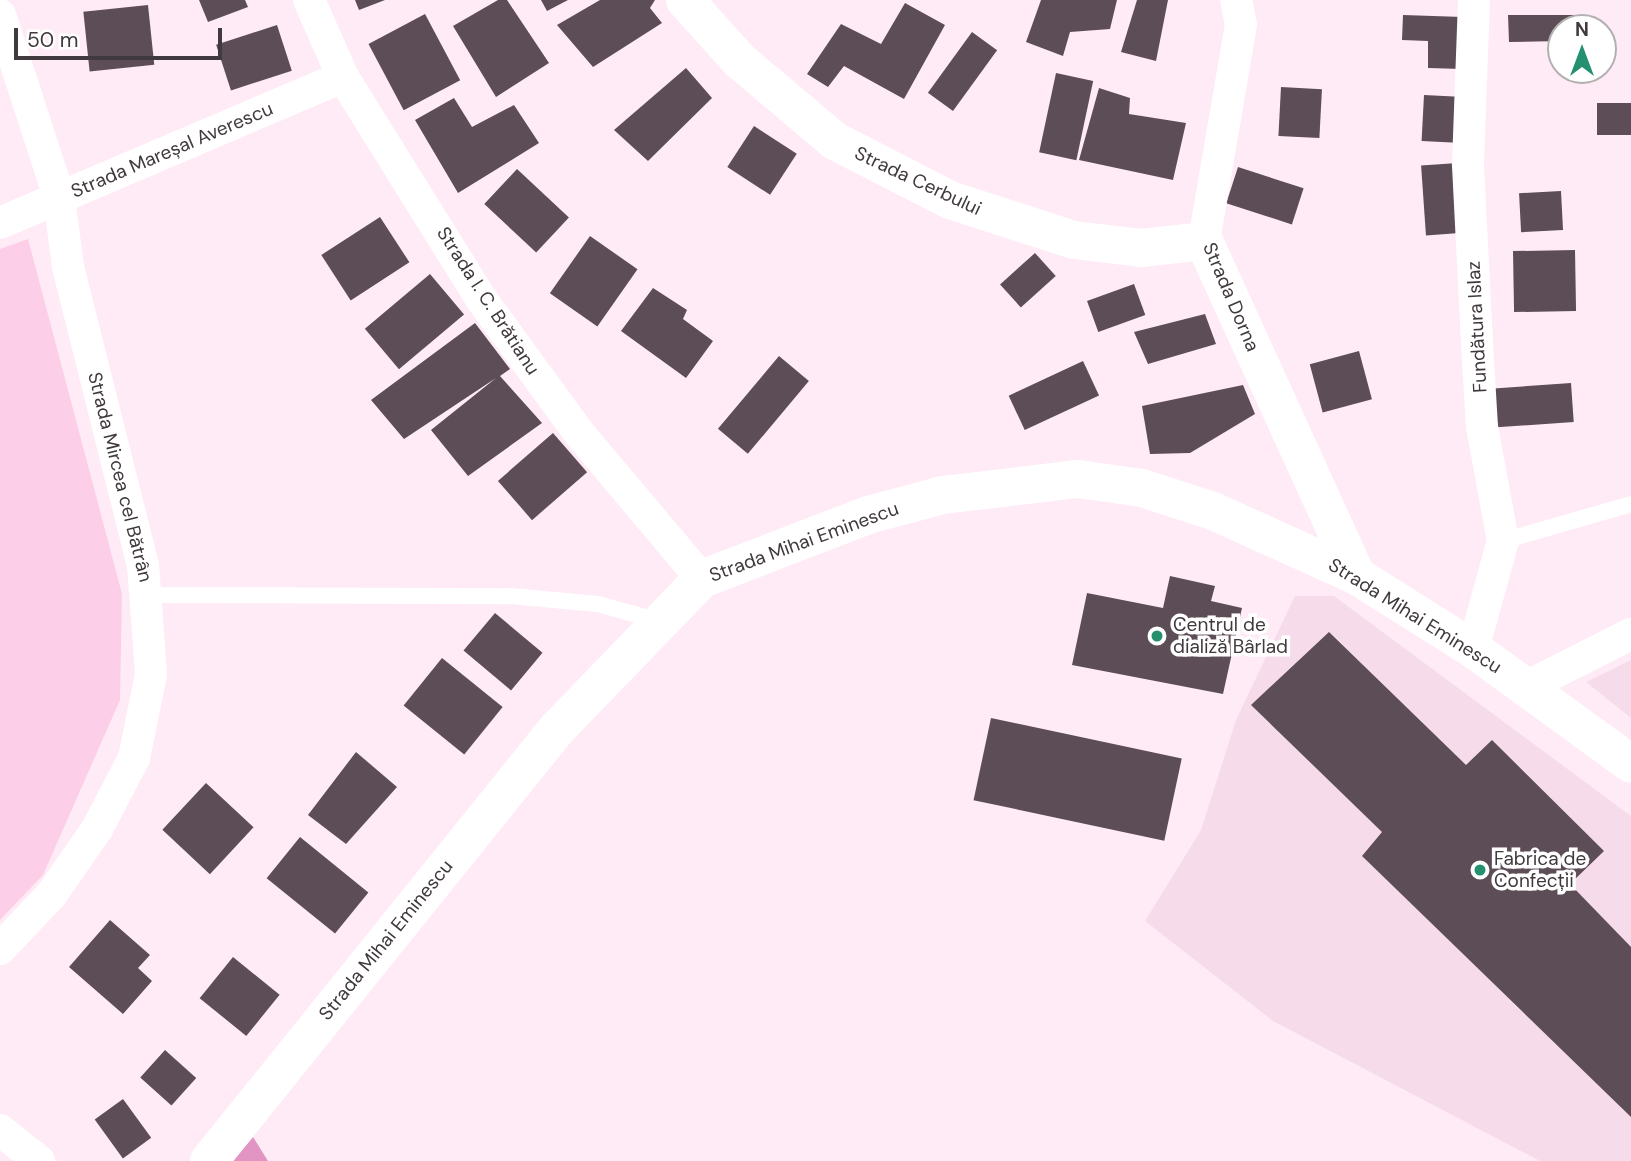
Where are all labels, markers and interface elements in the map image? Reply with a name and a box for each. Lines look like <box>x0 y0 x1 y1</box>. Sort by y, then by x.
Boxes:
scale bar <box>18 14 226 58</box>
north arrow <box>1547 14 1617 84</box>
text: N <box>1575 17 1589 42</box>
text: 50 m <box>27 26 78 54</box>
street label: Strada Mareșal Averescu <box>68 97 276 203</box>
street label: Strada Cerbului <box>851 142 985 220</box>
street label: Strada I. C. Brătianu <box>432 223 544 379</box>
street label: Strada Dorna <box>1198 239 1264 355</box>
street label: Fundătura Islaz <box>1462 261 1492 393</box>
street label: Strada Mircea cel Bătrân <box>83 370 157 584</box>
street label: Strada Mihai Eminescu <box>706 497 902 587</box>
street label: Strada Mihai Eminescu <box>1324 553 1506 679</box>
place label: Centrul de dializă Bârlad <box>1173 614 1288 658</box>
marker: Centrul de dializă Bârlad <box>1147 626 1167 646</box>
place label: Fabrica de Confecții <box>1494 848 1586 892</box>
street label: Strada Mihai Eminescu <box>314 855 458 1025</box>
marker: Fabrica de Confecții <box>1472 862 1488 878</box>

